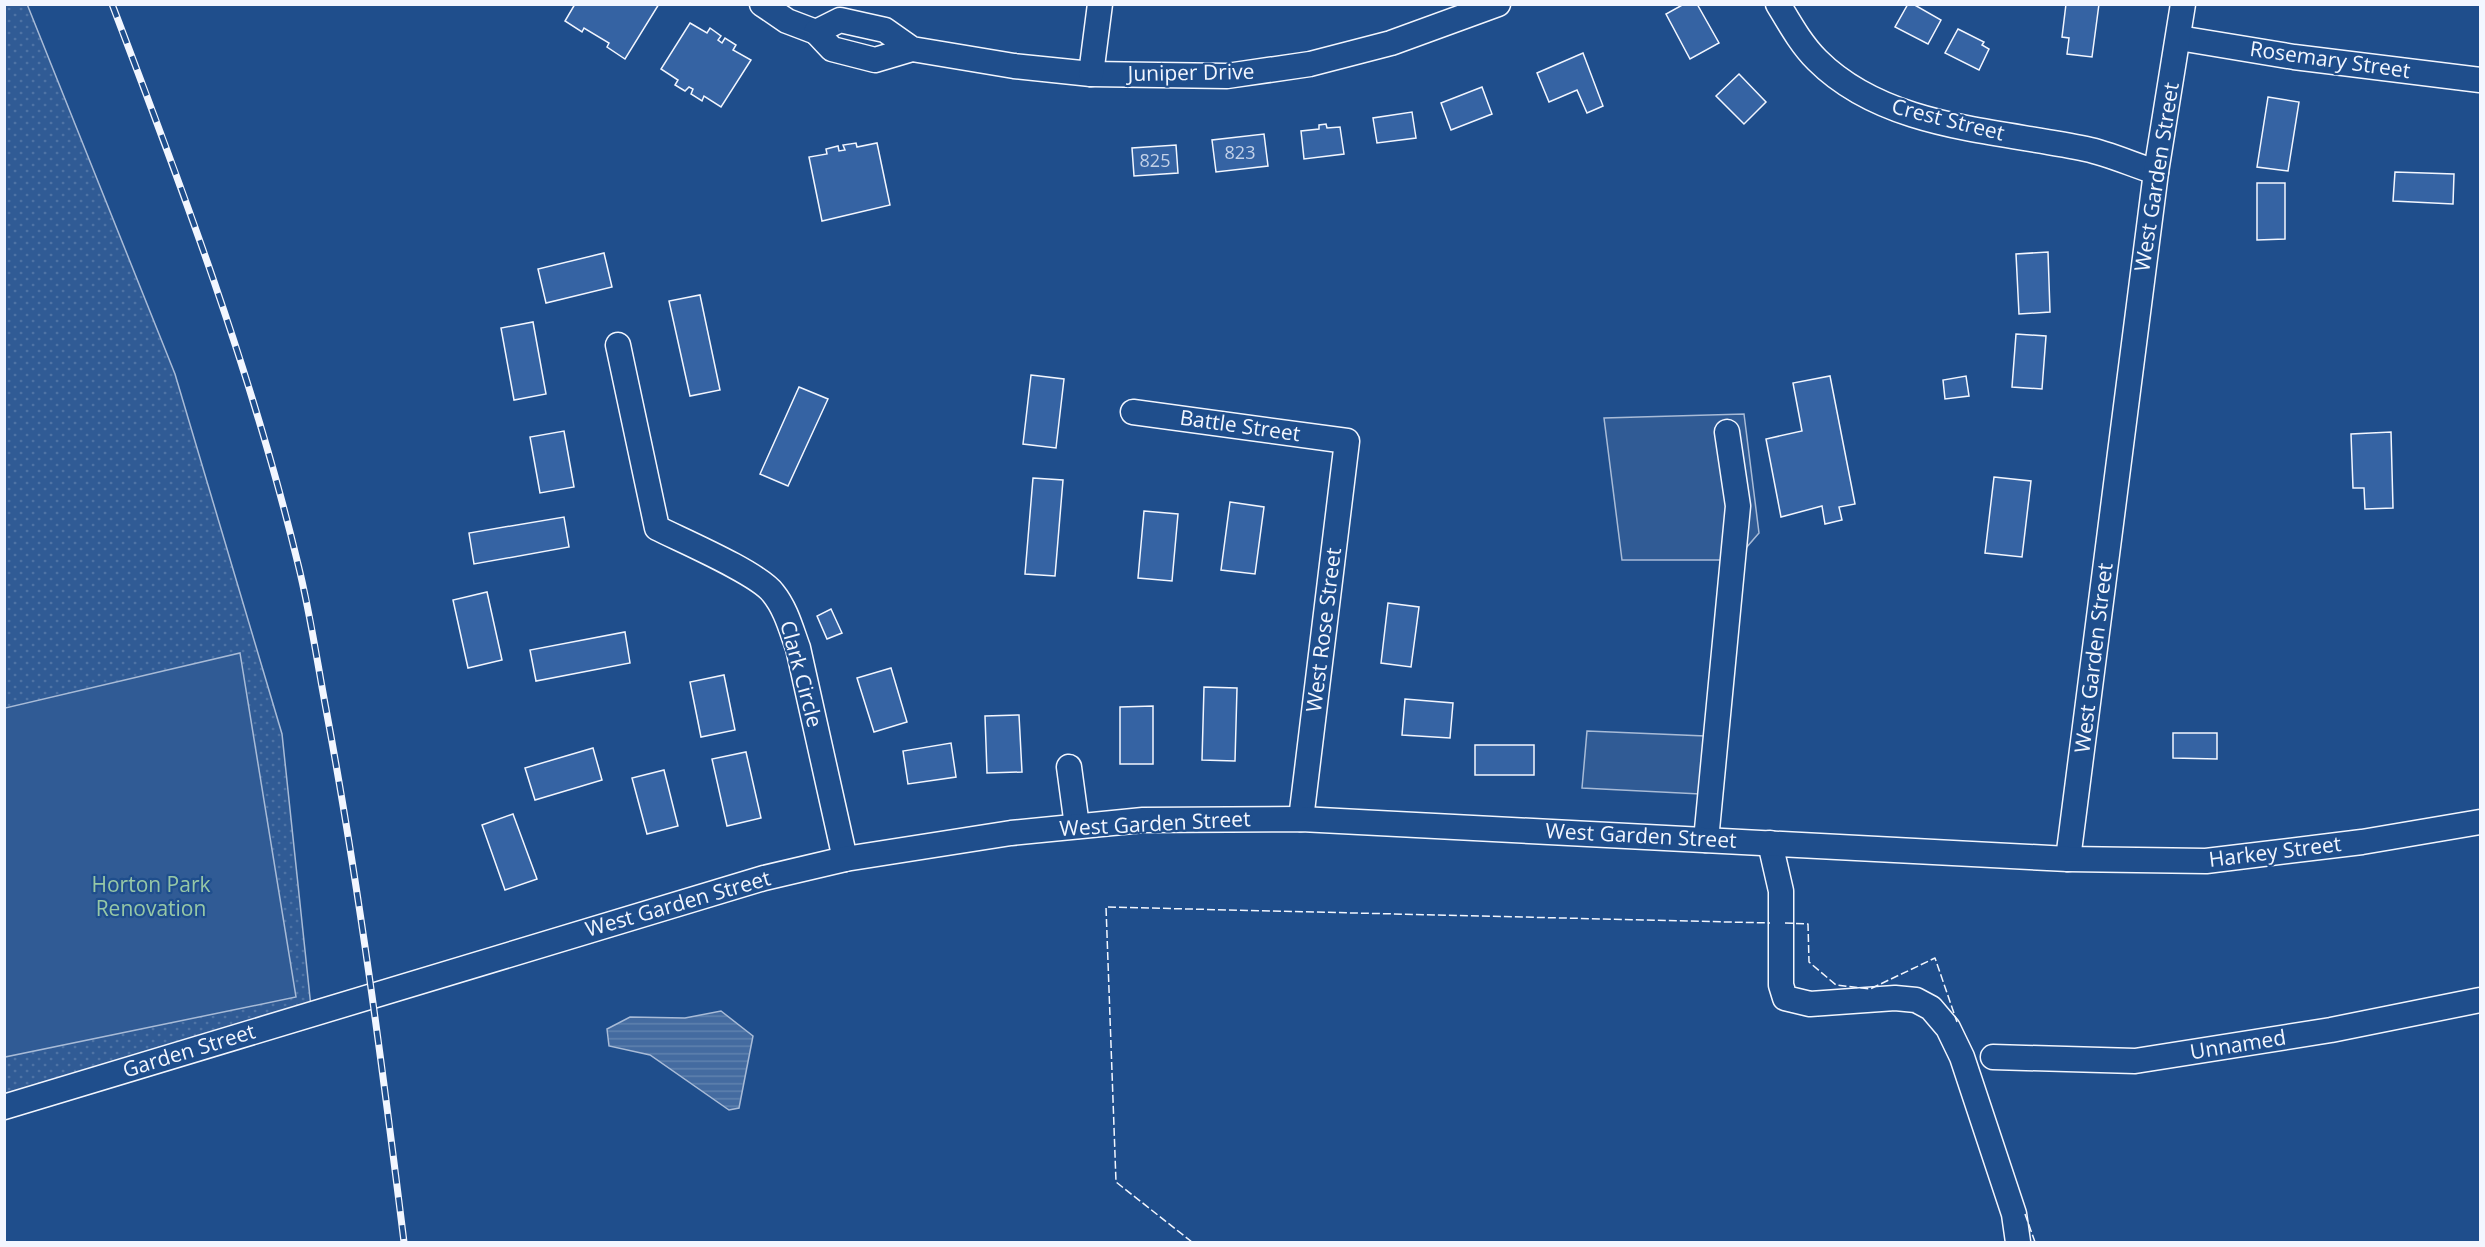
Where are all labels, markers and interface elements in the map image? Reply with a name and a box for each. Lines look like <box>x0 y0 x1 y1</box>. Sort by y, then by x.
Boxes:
street label: Rosemary Street <box>2248 34 2412 84</box>
street label: Juniper Drive <box>1125 57 1255 87</box>
street label: West Garden Street <box>2127 80 2185 273</box>
street label: Crest Street <box>1889 92 2008 147</box>
house number: 823 <box>1225 140 1255 164</box>
house number: 825 <box>1140 148 1170 172</box>
street label: Battle Street <box>1178 403 1302 447</box>
street label: West Rose Street <box>1299 546 1347 714</box>
street label: West Garden Street <box>2067 561 2119 755</box>
street label: Clark Circle <box>774 617 830 730</box>
street label: West Garden Street <box>1059 804 1251 842</box>
street label: West Garden Street <box>1545 816 1737 854</box>
street label: Harkey Street <box>2207 829 2343 873</box>
street label: West Garden Street <box>582 863 774 943</box>
park label: Horton Park Renovation <box>91 870 211 922</box>
street label: Garden Street <box>119 1017 258 1083</box>
street label: Unnamed <box>2188 1023 2288 1065</box>

